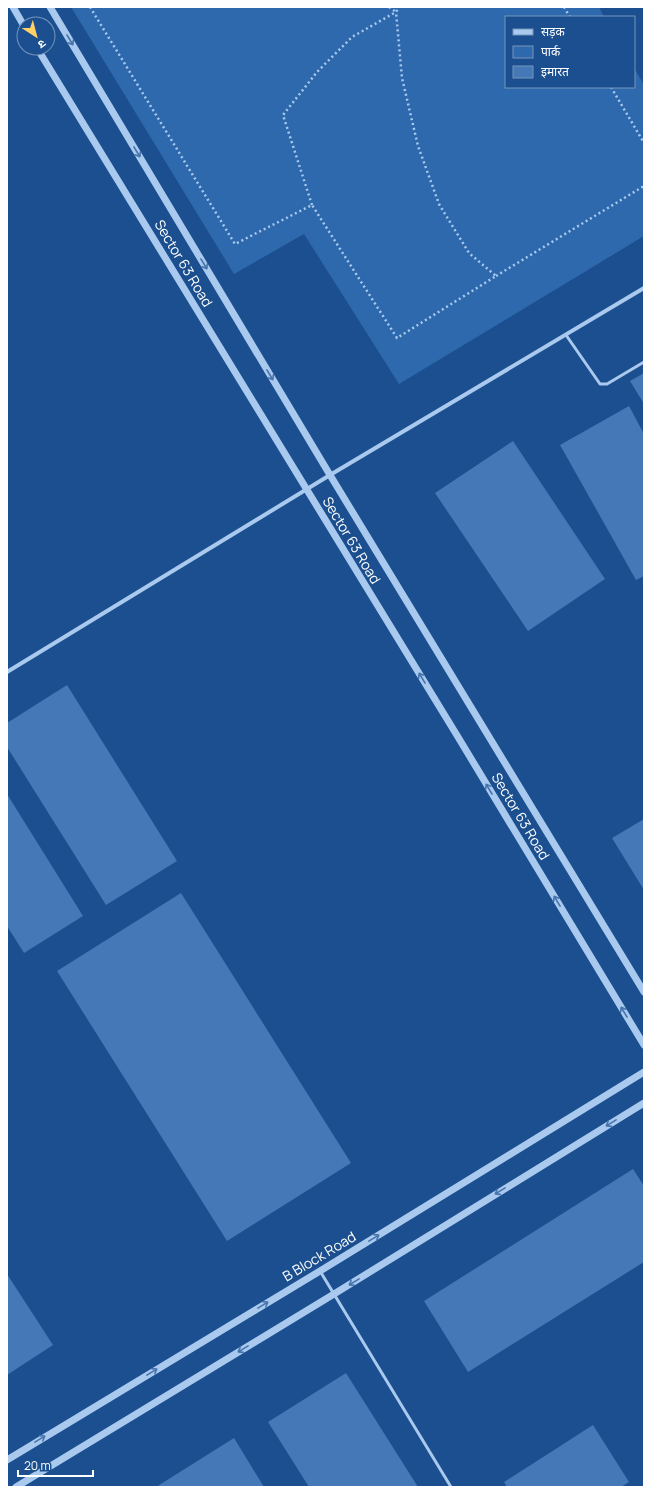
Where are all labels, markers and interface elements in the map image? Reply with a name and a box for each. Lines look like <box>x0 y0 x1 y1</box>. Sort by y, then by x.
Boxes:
north arrow <box>16 16 56 56</box>
legend <box>505 16 635 88</box>
text: सड़क <box>541 23 566 40</box>
one-way arrow <box>66 34 74 45</box>
text: उ <box>35 37 49 53</box>
text: पार्क <box>541 43 561 60</box>
text: इमारत <box>541 63 570 80</box>
one-way arrow <box>133 146 141 158</box>
street label: Sector 63 Road <box>151 216 217 310</box>
one-way arrow <box>200 258 208 270</box>
one-way arrow <box>267 369 275 381</box>
street label: Sector 63 Road <box>319 493 385 587</box>
one-way arrow <box>418 673 426 684</box>
street label: Sector 63 Road <box>488 769 554 863</box>
one-way arrow <box>485 783 493 795</box>
one-way arrow <box>552 895 560 907</box>
one-way arrow <box>619 1006 627 1018</box>
one-way arrow <box>606 1119 617 1127</box>
one-way arrow <box>494 1188 506 1196</box>
street label: B Block Road <box>279 1227 359 1285</box>
one-way arrow <box>368 1233 380 1241</box>
one-way arrow <box>348 1278 360 1286</box>
one-way arrow <box>257 1301 269 1309</box>
one-way arrow <box>237 1346 249 1354</box>
one-way arrow <box>146 1368 158 1376</box>
one-way arrow <box>34 1435 46 1443</box>
scale bar <box>18 1452 93 1478</box>
text: 20 m <box>24 1457 51 1474</box>

